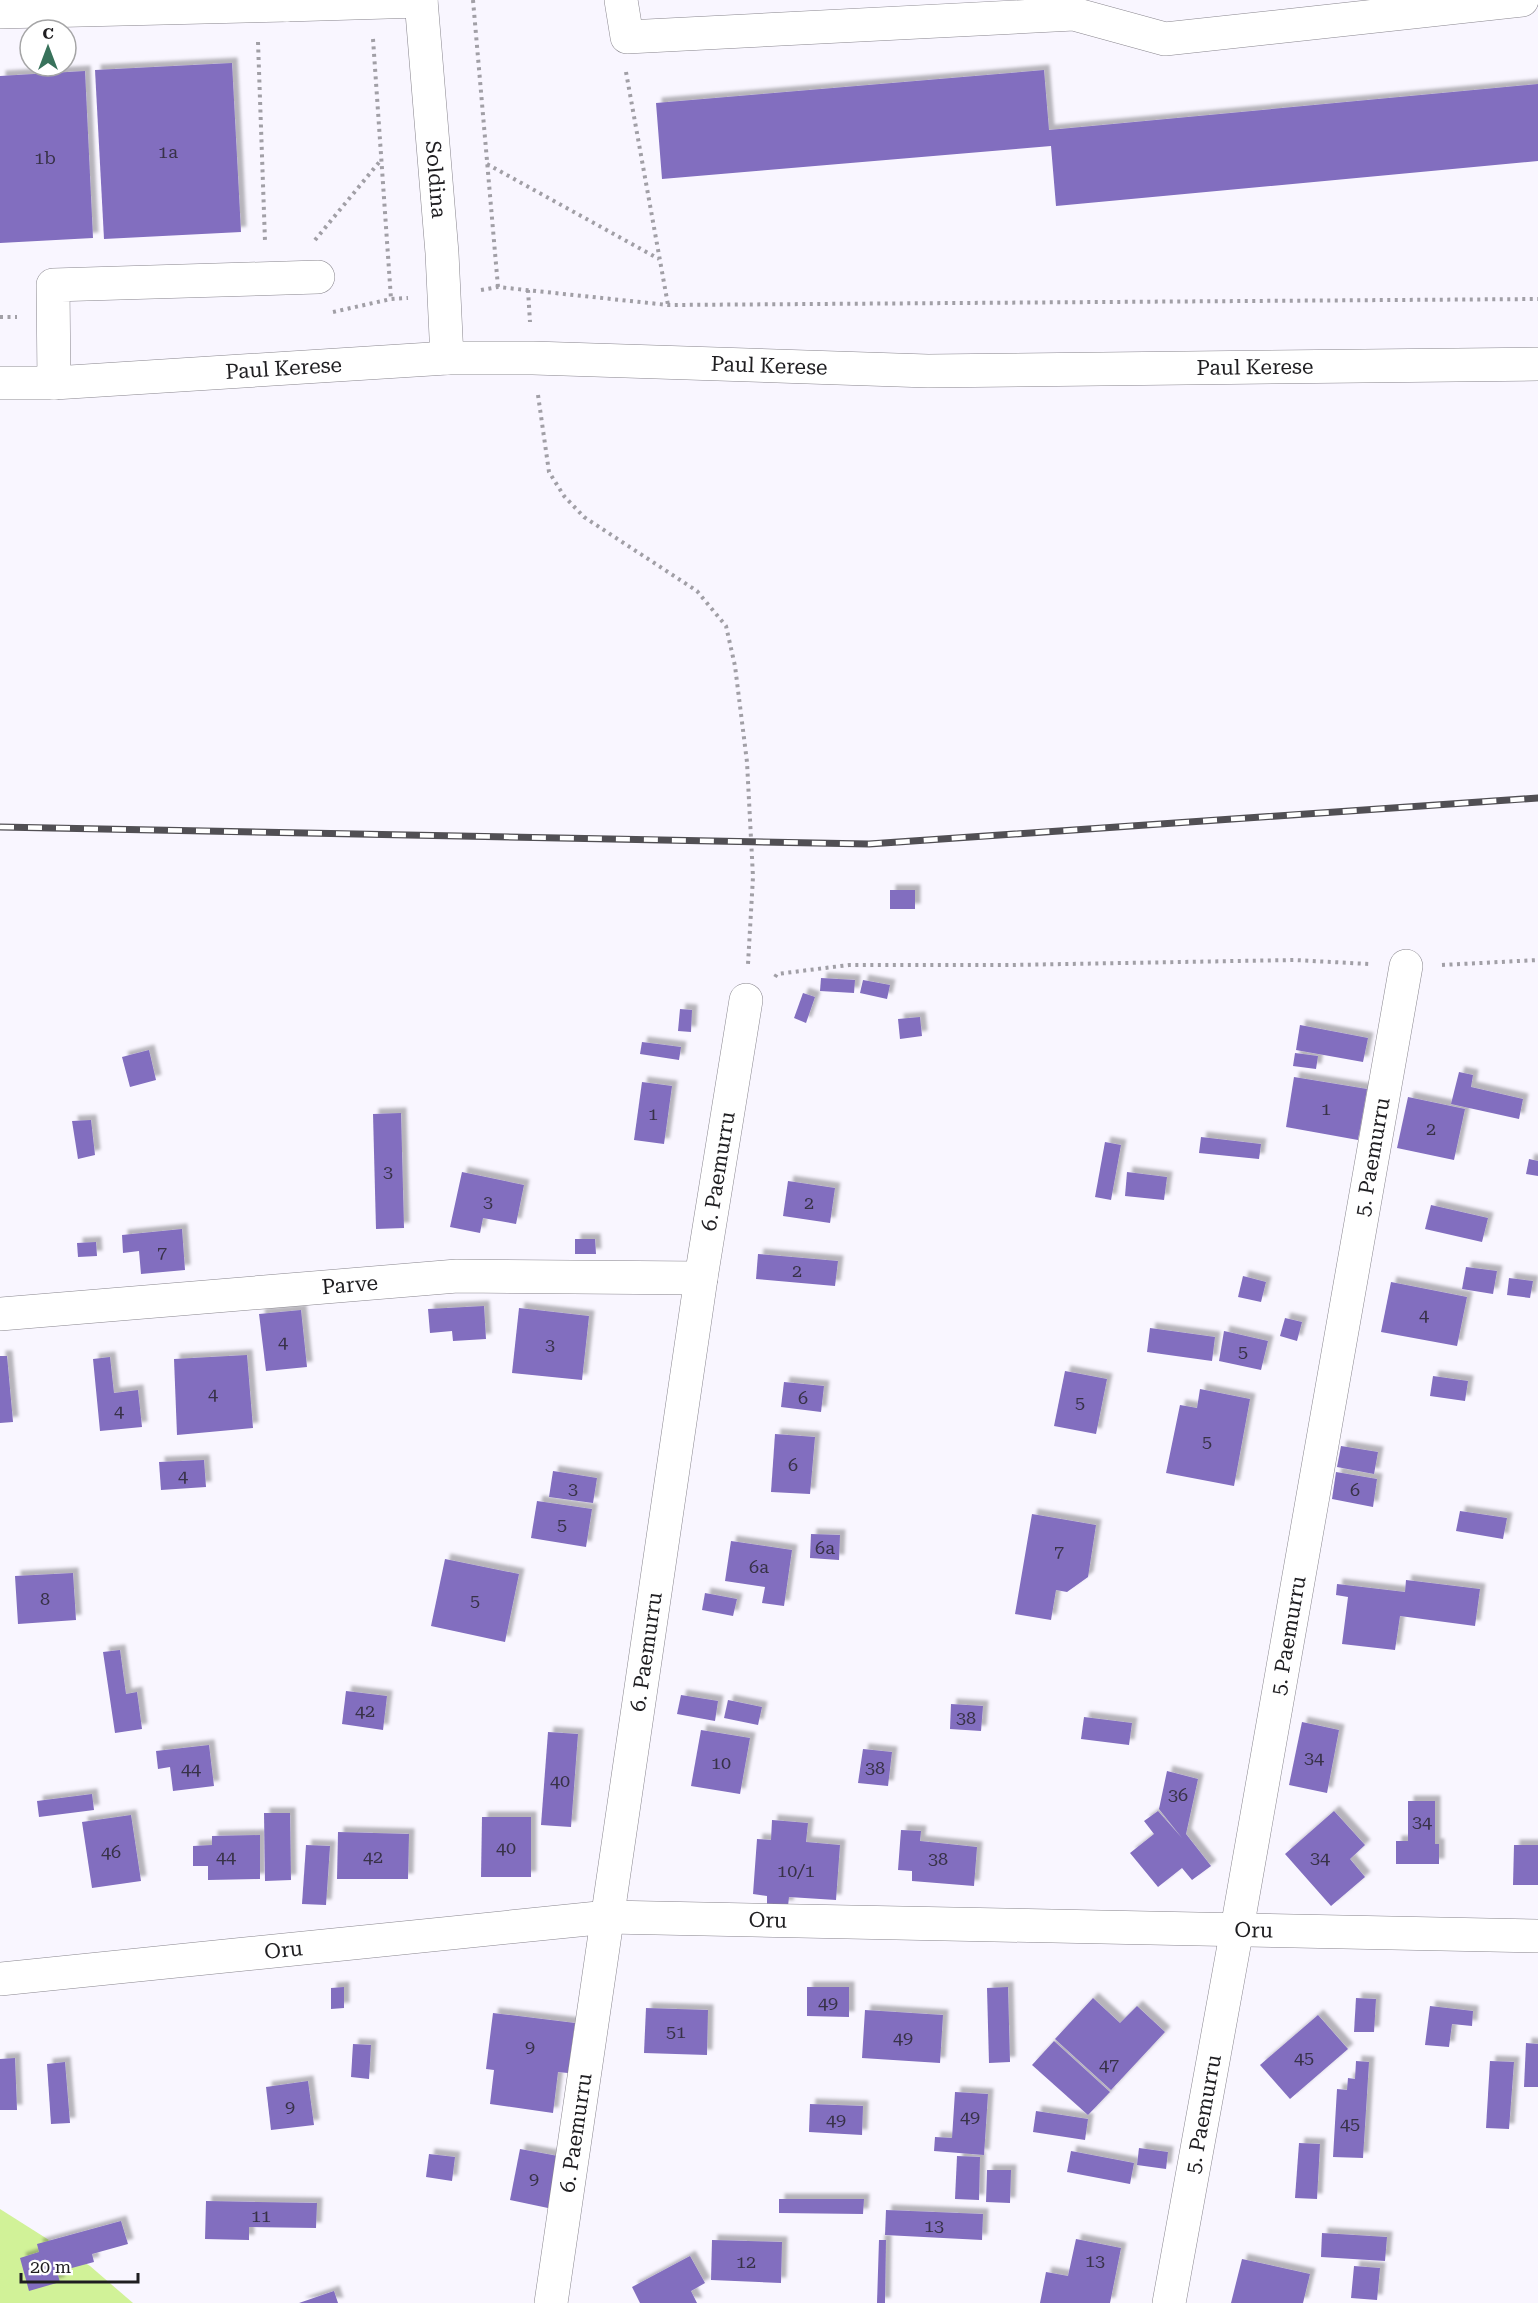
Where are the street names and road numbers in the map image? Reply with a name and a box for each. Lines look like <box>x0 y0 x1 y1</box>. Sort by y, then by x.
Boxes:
street label: Soldina <box>421 140 451 220</box>
street label: Paul Kerese <box>710 352 828 380</box>
street label: Paul Kerese <box>224 353 343 384</box>
street label: Paul Kerese <box>1196 355 1314 380</box>
street label: 5. Paemurru <box>1350 1095 1395 1218</box>
street label: 6. Paemurru <box>697 1110 740 1233</box>
street label: Parve <box>321 1271 379 1299</box>
street label: 5. Paemurru <box>1266 1574 1311 1697</box>
street label: 6. Paemurru <box>626 1591 667 1713</box>
street label: Oru <box>748 1908 787 1933</box>
street label: Oru <box>1234 1918 1273 1943</box>
street label: Oru <box>263 1936 304 1964</box>
street label: 5. Paemurru <box>1181 2053 1226 2176</box>
street label: 6. Paemurru <box>555 2071 597 2194</box>

